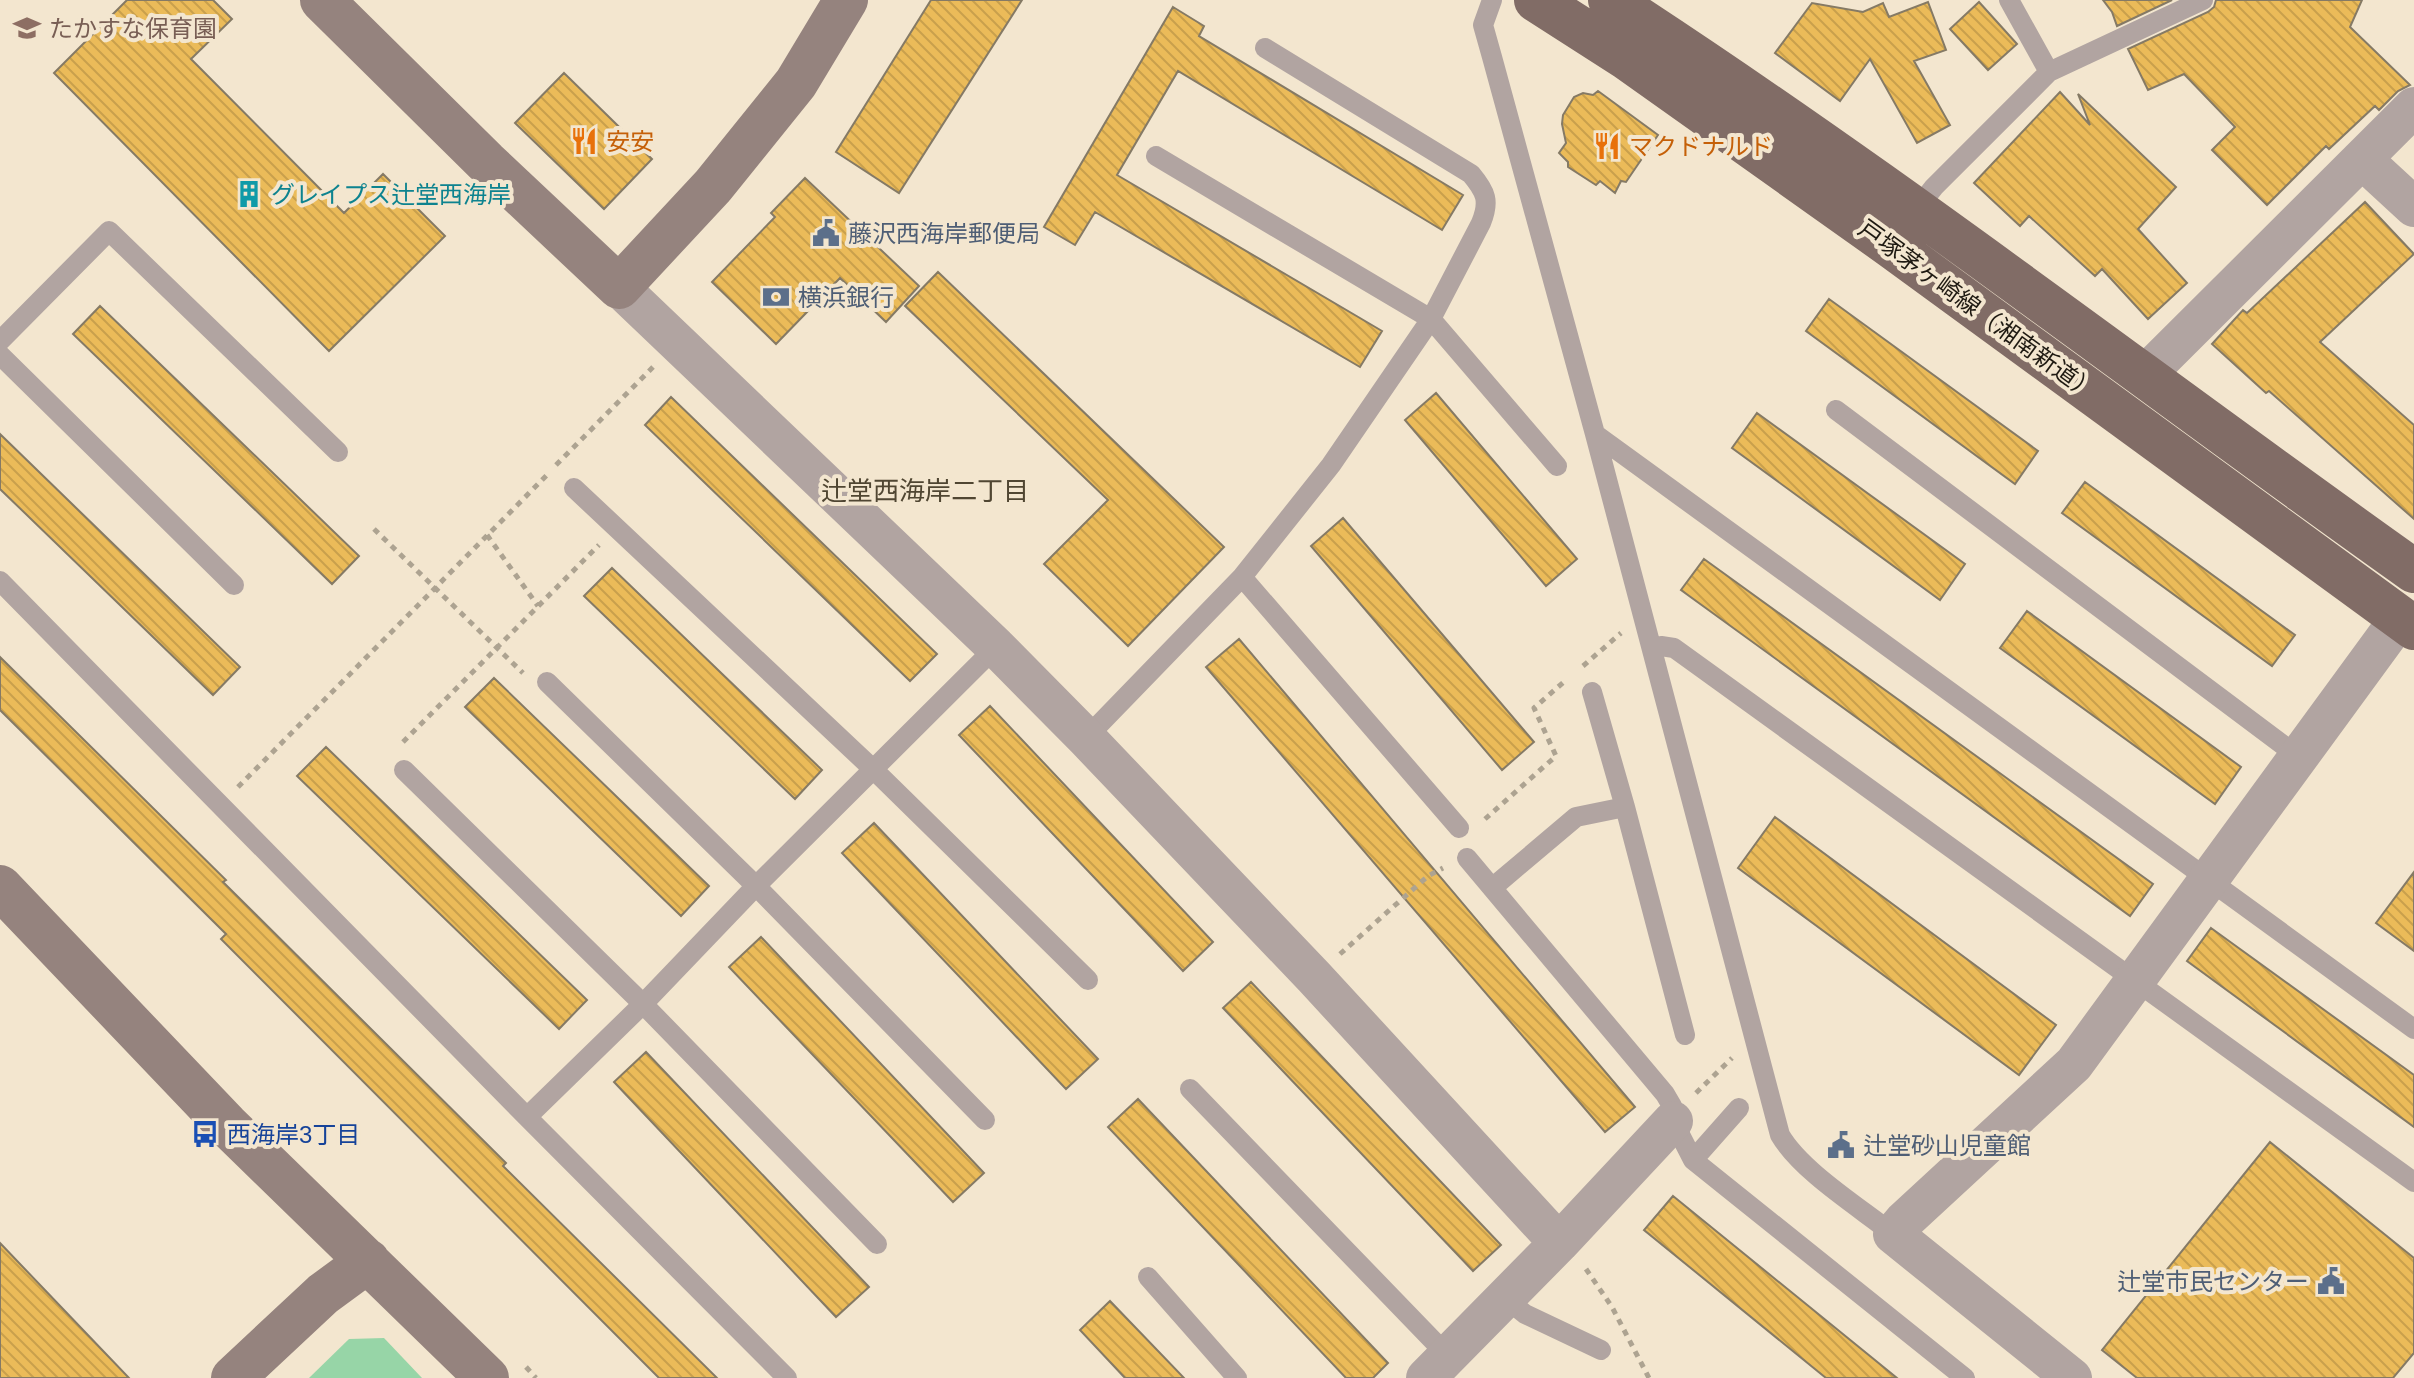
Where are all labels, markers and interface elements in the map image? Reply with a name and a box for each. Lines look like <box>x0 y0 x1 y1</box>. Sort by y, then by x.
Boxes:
school or university icon: たかすな保育園 <box>12 13 42 43</box>
place label: たかすな保育園 <box>49 15 217 42</box>
restaurant icon: 安安 <box>569 126 599 156</box>
place label: 安安 <box>606 128 654 155</box>
restaurant icon: マクドナルド <box>1592 131 1622 161</box>
place label: マクドナルド <box>1629 133 1773 160</box>
building icon: グレイプス辻堂西海岸 <box>234 179 264 209</box>
place label: グレイプス辻堂西海岸 <box>271 181 511 208</box>
street label: 戸塚茅ヶ崎線（湘南新道） <box>1854 214 2102 406</box>
public building icon: 藤沢西海岸郵便局 <box>811 218 841 248</box>
place label: 藤沢西海岸郵便局 <box>848 220 1040 247</box>
bank icon: 横浜銀行 <box>761 282 791 312</box>
place label: 横浜銀行 <box>798 284 894 311</box>
district label: 辻堂西海岸二丁目 <box>821 476 1029 506</box>
bus stop icon: 西海岸3丁目 <box>190 1119 220 1149</box>
place label: 西海岸3丁目 <box>227 1121 360 1148</box>
public building icon: 辻堂砂山児童館 <box>1826 1130 1856 1160</box>
place label: 辻堂砂山児童館 <box>1863 1132 2031 1159</box>
public building icon: 辻堂市民センター <box>2316 1266 2346 1296</box>
place label: 辻堂市民センター <box>2117 1268 2309 1295</box>

